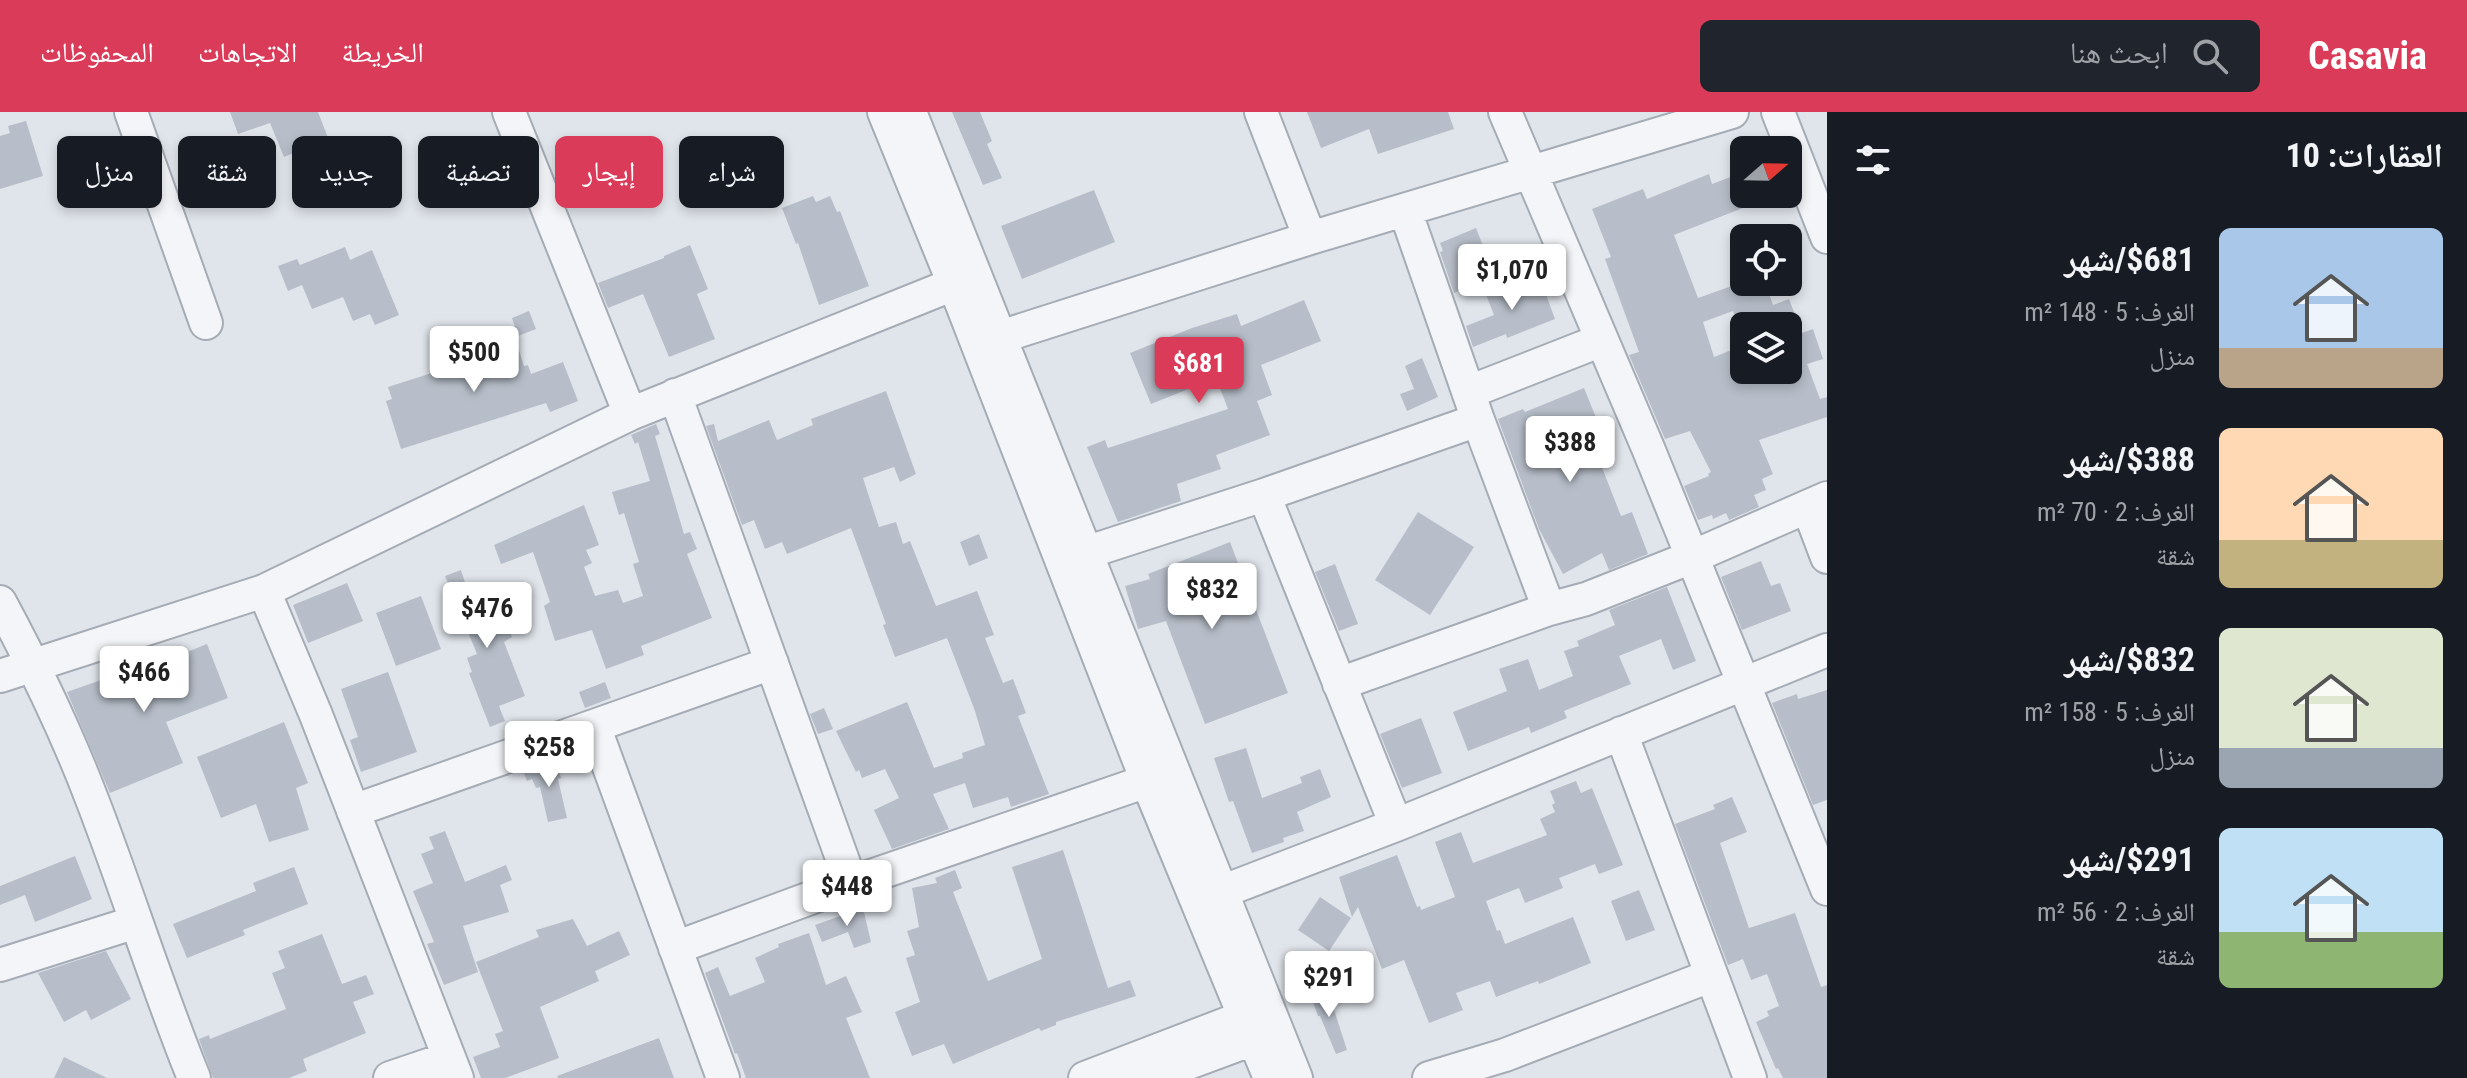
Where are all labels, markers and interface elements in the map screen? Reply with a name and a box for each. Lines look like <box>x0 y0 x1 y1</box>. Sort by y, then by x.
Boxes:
search box <box>1700 20 2260 92</box>
icon: search <box>2188 34 2232 78</box>
text: Casavia <box>2308 34 2427 78</box>
text: ابحث هنا <box>2070 35 2168 70</box>
text: المحفوظات <box>40 36 154 69</box>
text: الاتجاهات <box>198 36 297 69</box>
text: الخريطة <box>341 36 424 69</box>
text: العقارات: 10 <box>2286 135 2443 175</box>
chip: منزل <box>57 136 162 208</box>
chip: شقة <box>178 136 276 208</box>
chip: جديد <box>292 136 402 208</box>
chip: تصفية <box>418 136 539 208</box>
chip: إيجار <box>555 136 663 208</box>
chip: شراء <box>679 136 784 208</box>
north arrow <box>1730 136 1802 208</box>
map controls <box>1730 136 1802 384</box>
icon: filters <box>1851 138 1895 182</box>
button: locate <box>1730 224 1802 296</box>
text: $681/شهر <box>2064 239 2195 279</box>
pin: $1,070 <box>1447 244 1577 312</box>
text: $1,070 <box>1476 255 1548 285</box>
icon: home <box>2283 260 2379 356</box>
text: الغرف: 5 · 148 m² <box>2024 297 2195 327</box>
button: layers <box>1730 312 1802 384</box>
pin: $500 <box>427 326 521 394</box>
text: $500 <box>448 337 500 367</box>
pin: $681 <box>1152 337 1246 405</box>
text: منزل <box>2150 341 2195 371</box>
text: $681 <box>1173 348 1225 378</box>
pin: $388 <box>1523 416 1617 484</box>
text: $388 <box>1544 427 1596 457</box>
text: $388/شهر <box>2064 439 2195 479</box>
icon: home <box>2283 460 2379 556</box>
text: الغرف: 2 · 70 m² <box>2037 497 2195 527</box>
text: شقة <box>2156 541 2195 571</box>
pin: $832 <box>1165 563 1259 631</box>
text: $832 <box>1186 574 1238 604</box>
pin: $476 <box>440 582 534 650</box>
text: $476 <box>461 593 513 623</box>
text: $832/شهر <box>2064 639 2195 679</box>
pin: $466 <box>97 646 191 714</box>
text: $466 <box>118 657 170 687</box>
icon: home <box>2283 660 2379 756</box>
text: الغرف: 5 · 158 m² <box>2024 697 2195 727</box>
pin: $258 <box>502 721 596 789</box>
text: $258 <box>523 732 575 762</box>
text: منزل <box>2150 741 2195 771</box>
text: $291/شهر <box>2064 839 2195 879</box>
pin: $448 <box>800 860 894 928</box>
icon: home <box>2283 860 2379 956</box>
text: $448 <box>821 871 873 901</box>
text: الغرف: 2 · 56 m² <box>2037 897 2195 927</box>
text: شقة <box>2156 941 2195 971</box>
pin: $291 <box>1282 951 1376 1019</box>
text: $291 <box>1303 962 1355 992</box>

